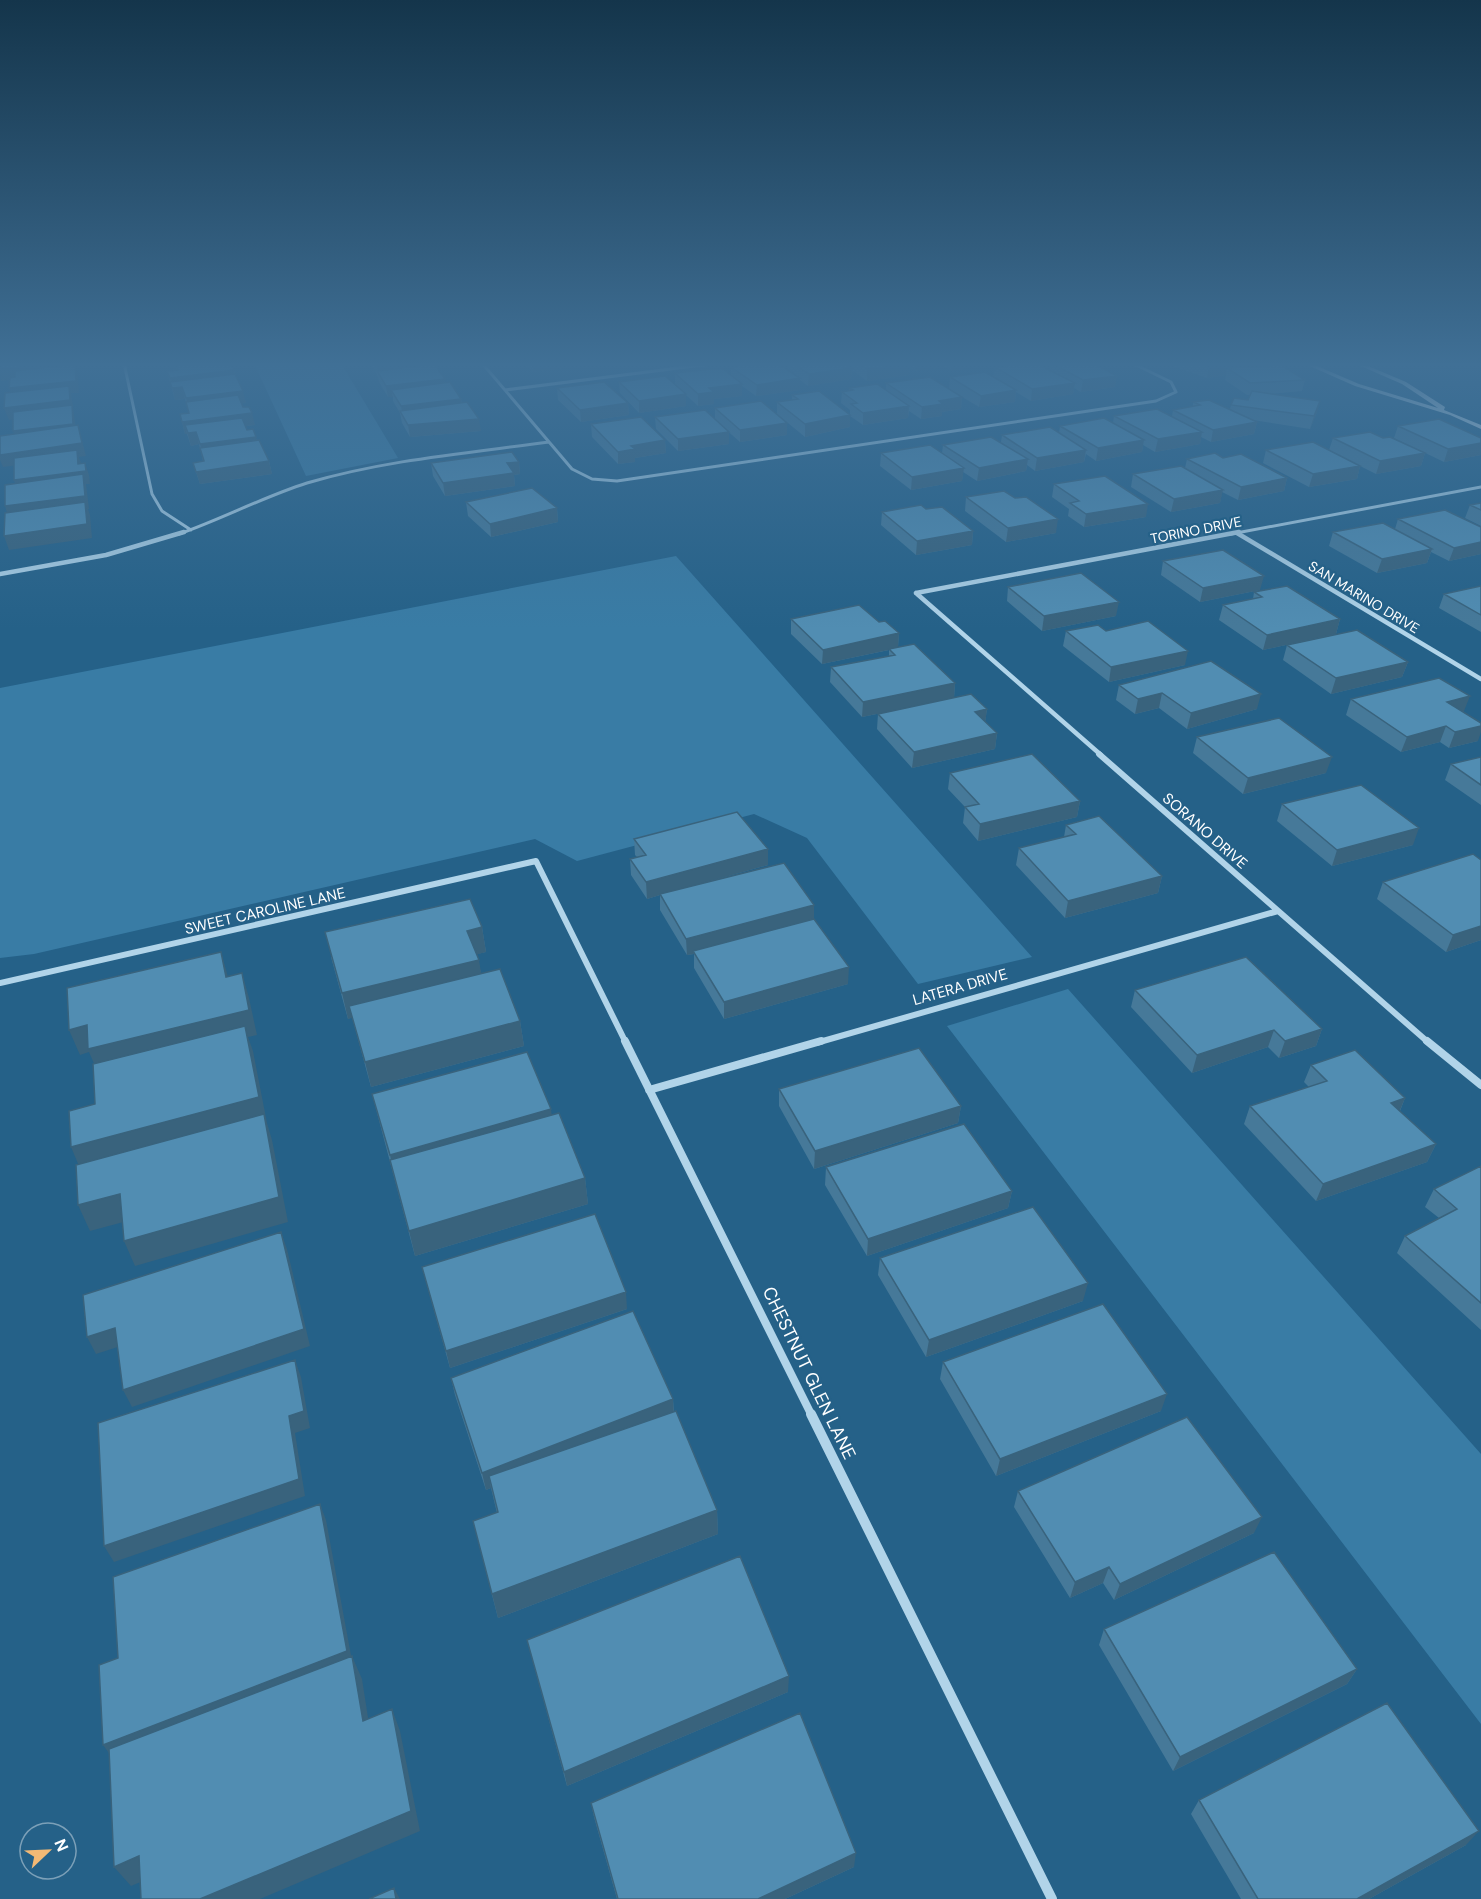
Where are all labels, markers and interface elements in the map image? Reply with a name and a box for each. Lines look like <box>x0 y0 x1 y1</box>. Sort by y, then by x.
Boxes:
street label: TORINO DRIVE <box>1149 512 1243 548</box>
street label: SAN MARINO DRIVE <box>1305 557 1423 637</box>
street label: SORANO DRIVE <box>1158 789 1252 873</box>
street label: SWEET CAROLINE LANE <box>183 883 347 939</box>
street label: LATERA DRIVE <box>910 964 1010 1010</box>
street label: CHESTNUT GLEN LANE <box>757 1283 861 1463</box>
north arrow <box>18 1821 78 1881</box>
text: N <box>49 1836 73 1855</box>

